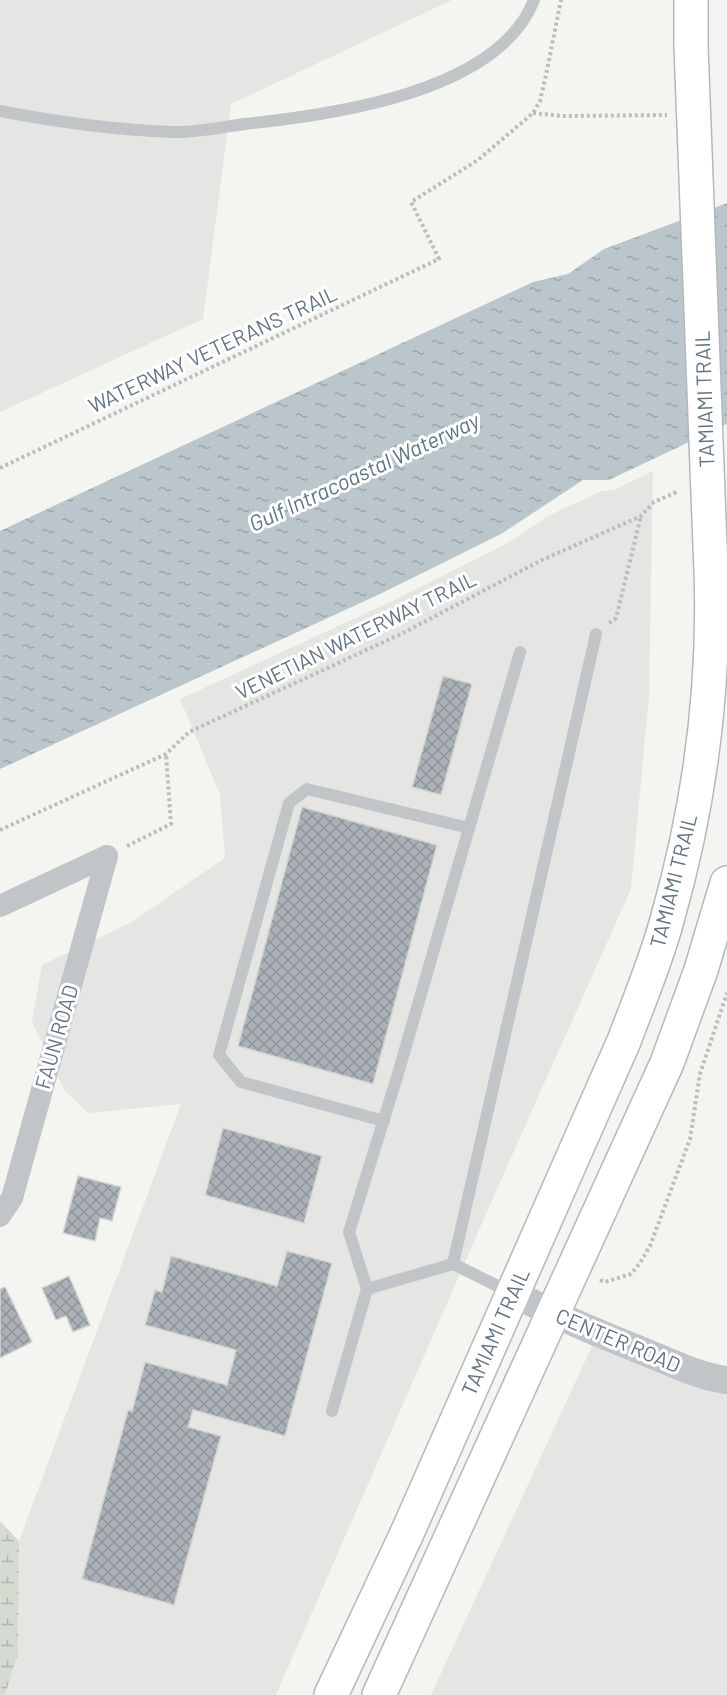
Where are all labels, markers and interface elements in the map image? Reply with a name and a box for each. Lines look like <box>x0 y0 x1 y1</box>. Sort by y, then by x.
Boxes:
street label: WATERWAY VETERANS TRAIL <box>84 280 341 417</box>
street label: TAMIAMI TRAIL <box>689 330 718 468</box>
water label: Gulf Intracoastal Waterway <box>244 406 484 536</box>
street label: VENETIAN WATERWAY TRAIL <box>231 565 480 704</box>
street label: TAMIAMI TRAIL <box>644 811 701 950</box>
street label: FAUN ROAD <box>29 982 82 1092</box>
street label: TAMIAMI TRAIL <box>455 1264 534 1399</box>
street label: CENTER ROAD <box>552 1302 685 1377</box>

